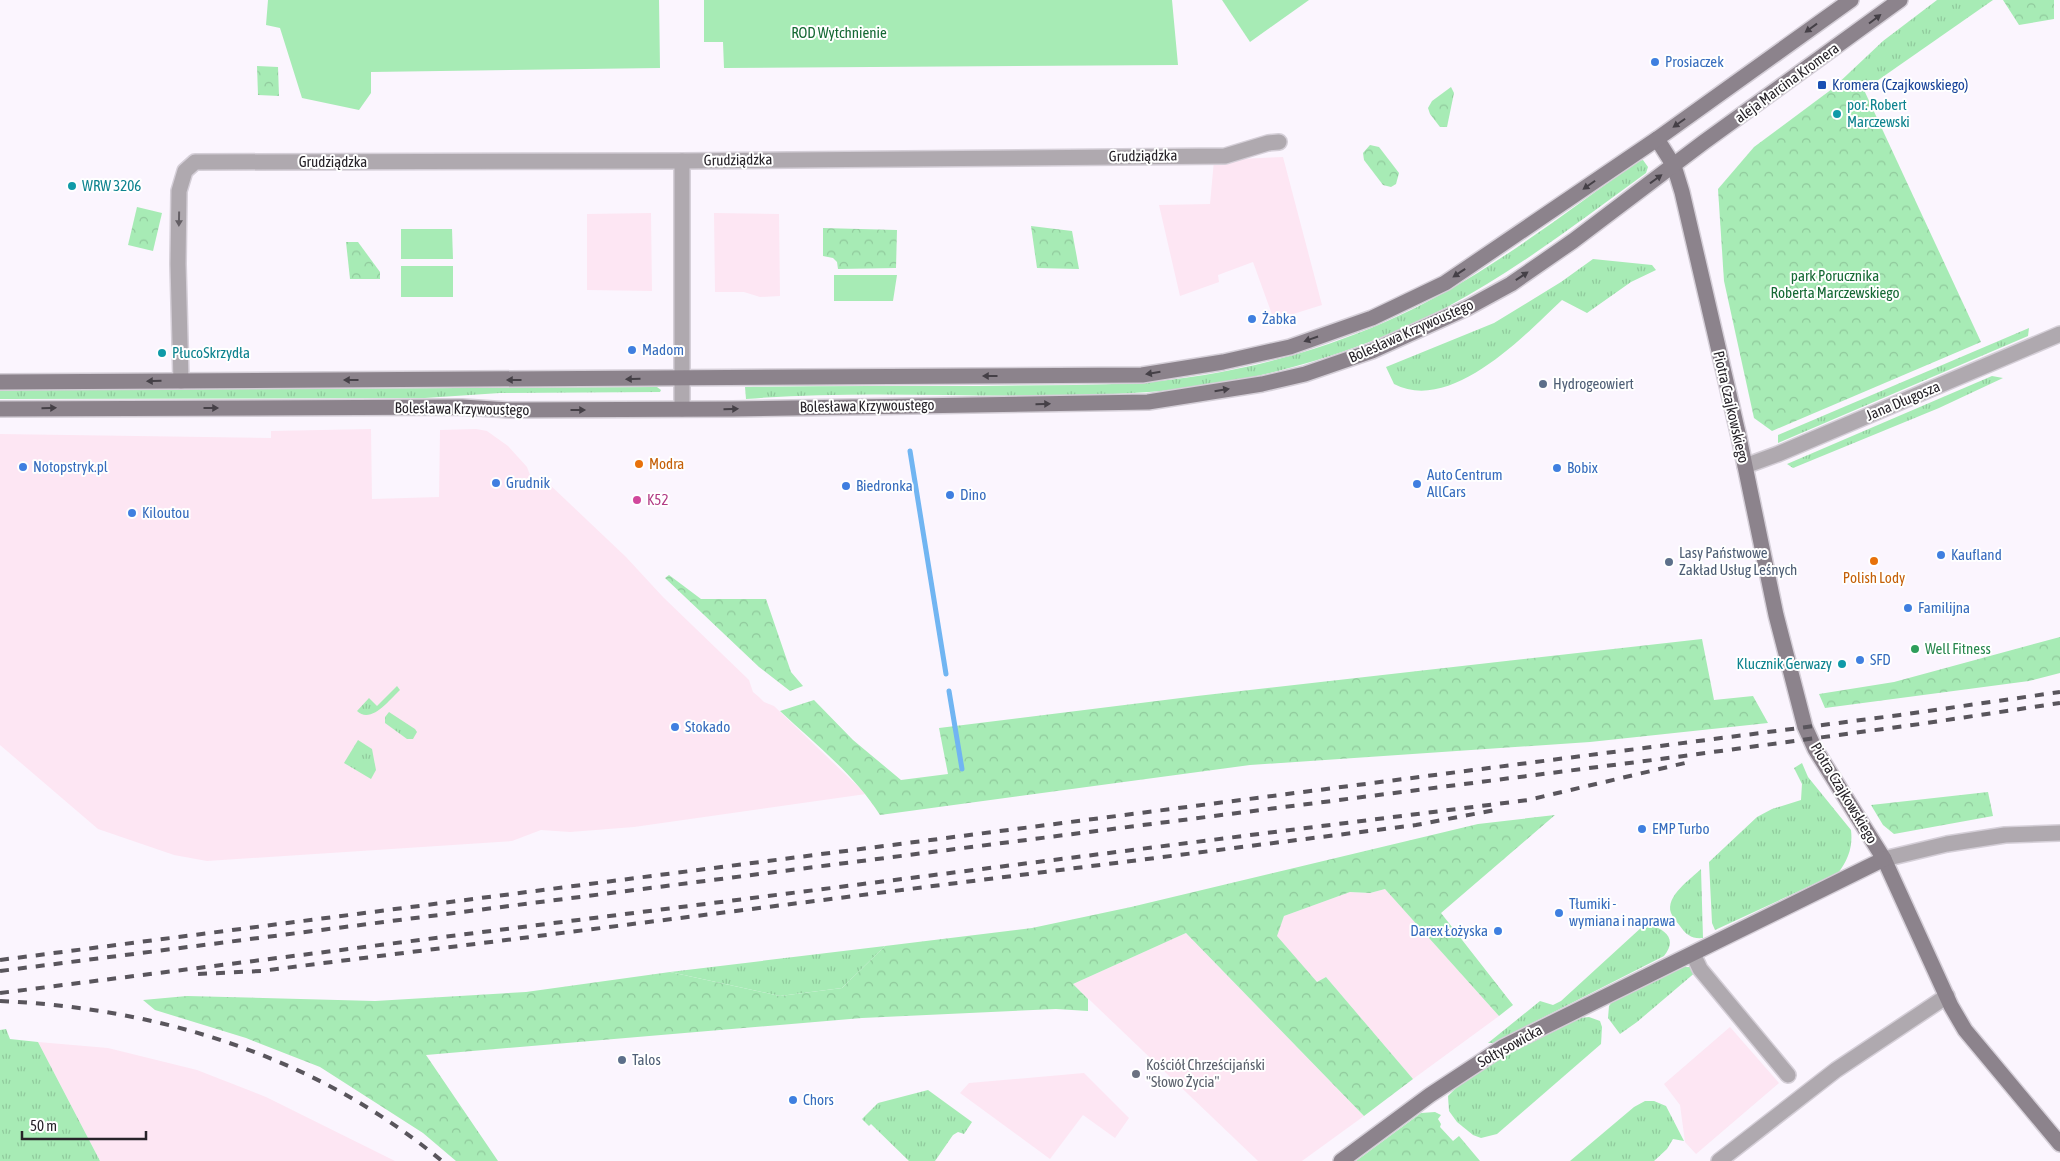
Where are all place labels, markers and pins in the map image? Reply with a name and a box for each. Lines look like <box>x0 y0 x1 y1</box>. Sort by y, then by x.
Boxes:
place label: Prosiaczek <box>1665 53 1724 70</box>
marker: Prosiaczek <box>1649 56 1661 68</box>
place label: Kromera (Czajkowskiego) <box>1832 76 1968 93</box>
marker: Kromera (Czajkowskiego) <box>1816 79 1828 91</box>
place label: por. Robert Marczewski <box>1847 96 1910 130</box>
marker: por. Robert Marczewski <box>1831 108 1843 120</box>
place label: WRW 3206 <box>82 177 141 194</box>
marker: WRW 3206 <box>66 180 78 192</box>
place label: Żabka <box>1262 310 1296 327</box>
marker: Żabka <box>1246 313 1258 325</box>
place label: Madom <box>642 341 684 358</box>
place label: PłucoSkrzydła <box>172 344 250 361</box>
marker: Madom <box>626 344 638 356</box>
marker: PłucoSkrzydła <box>156 347 168 359</box>
place label: Hydrogeowiert <box>1553 375 1634 392</box>
marker: Hydrogeowiert <box>1537 378 1549 390</box>
place label: Modra <box>649 455 684 472</box>
place label: Notopstryk.pl <box>33 458 108 475</box>
marker: Modra <box>633 458 645 470</box>
place label: Bobix <box>1567 459 1598 476</box>
marker: Notopstryk.pl <box>17 461 29 473</box>
marker: Bobix <box>1551 462 1563 474</box>
place label: Auto Centrum AllCars <box>1427 466 1503 500</box>
place label: Grudnik <box>506 474 550 491</box>
marker: Grudnik <box>490 477 502 489</box>
place label: Biedronka <box>856 477 913 494</box>
marker: Auto Centrum AllCars <box>1411 478 1423 490</box>
marker: Biedronka <box>840 480 852 492</box>
place label: Dino <box>960 486 986 503</box>
marker: Dino <box>944 489 956 501</box>
place label: K52 <box>647 491 668 508</box>
marker: K52 <box>631 494 643 506</box>
place label: Kiloutou <box>142 504 189 521</box>
marker: Kiloutou <box>126 507 138 519</box>
place label: Lasy Państwowe Zakład Usług Leśnych <box>1679 544 1797 578</box>
place label: Kaufland <box>1951 546 2002 563</box>
marker: Kaufland <box>1935 549 1947 561</box>
marker: Polish Lody <box>1868 555 1880 567</box>
marker: Lasy Państwowe Zakład Usług Leśnych <box>1663 556 1675 568</box>
place label: Polish Lody <box>1843 569 1905 586</box>
place label: Familijna <box>1918 599 1970 616</box>
marker: Familijna <box>1902 602 1914 614</box>
place label: Well Fitness <box>1925 640 1991 657</box>
marker: Well Fitness <box>1909 643 1921 655</box>
place label: SFD <box>1870 651 1891 668</box>
marker: SFD <box>1854 654 1866 666</box>
place label: Klucznik Gerwazy <box>1737 655 1832 672</box>
marker: Klucznik Gerwazy <box>1836 658 1848 670</box>
place label: Stokado <box>685 718 730 735</box>
marker: Stokado <box>669 721 681 733</box>
place label: EMP Turbo <box>1652 820 1710 837</box>
marker: EMP Turbo <box>1636 823 1648 835</box>
place label: Tłumiki - wymiana i naprawa <box>1569 895 1675 929</box>
marker: Tłumiki - wymiana i naprawa <box>1553 907 1565 919</box>
place label: Darex Łożyska <box>1410 922 1488 939</box>
marker: Darex Łożyska <box>1492 925 1504 937</box>
place label: Talos <box>632 1051 661 1068</box>
marker: Talos <box>616 1054 628 1066</box>
place label: Kościół Chrześcijański "Słowo Życia" <box>1146 1056 1265 1090</box>
marker: Kościół Chrześcijański "Słowo Życia" <box>1130 1068 1142 1080</box>
place label: Chors <box>803 1091 834 1108</box>
marker: Chors <box>787 1094 799 1106</box>

